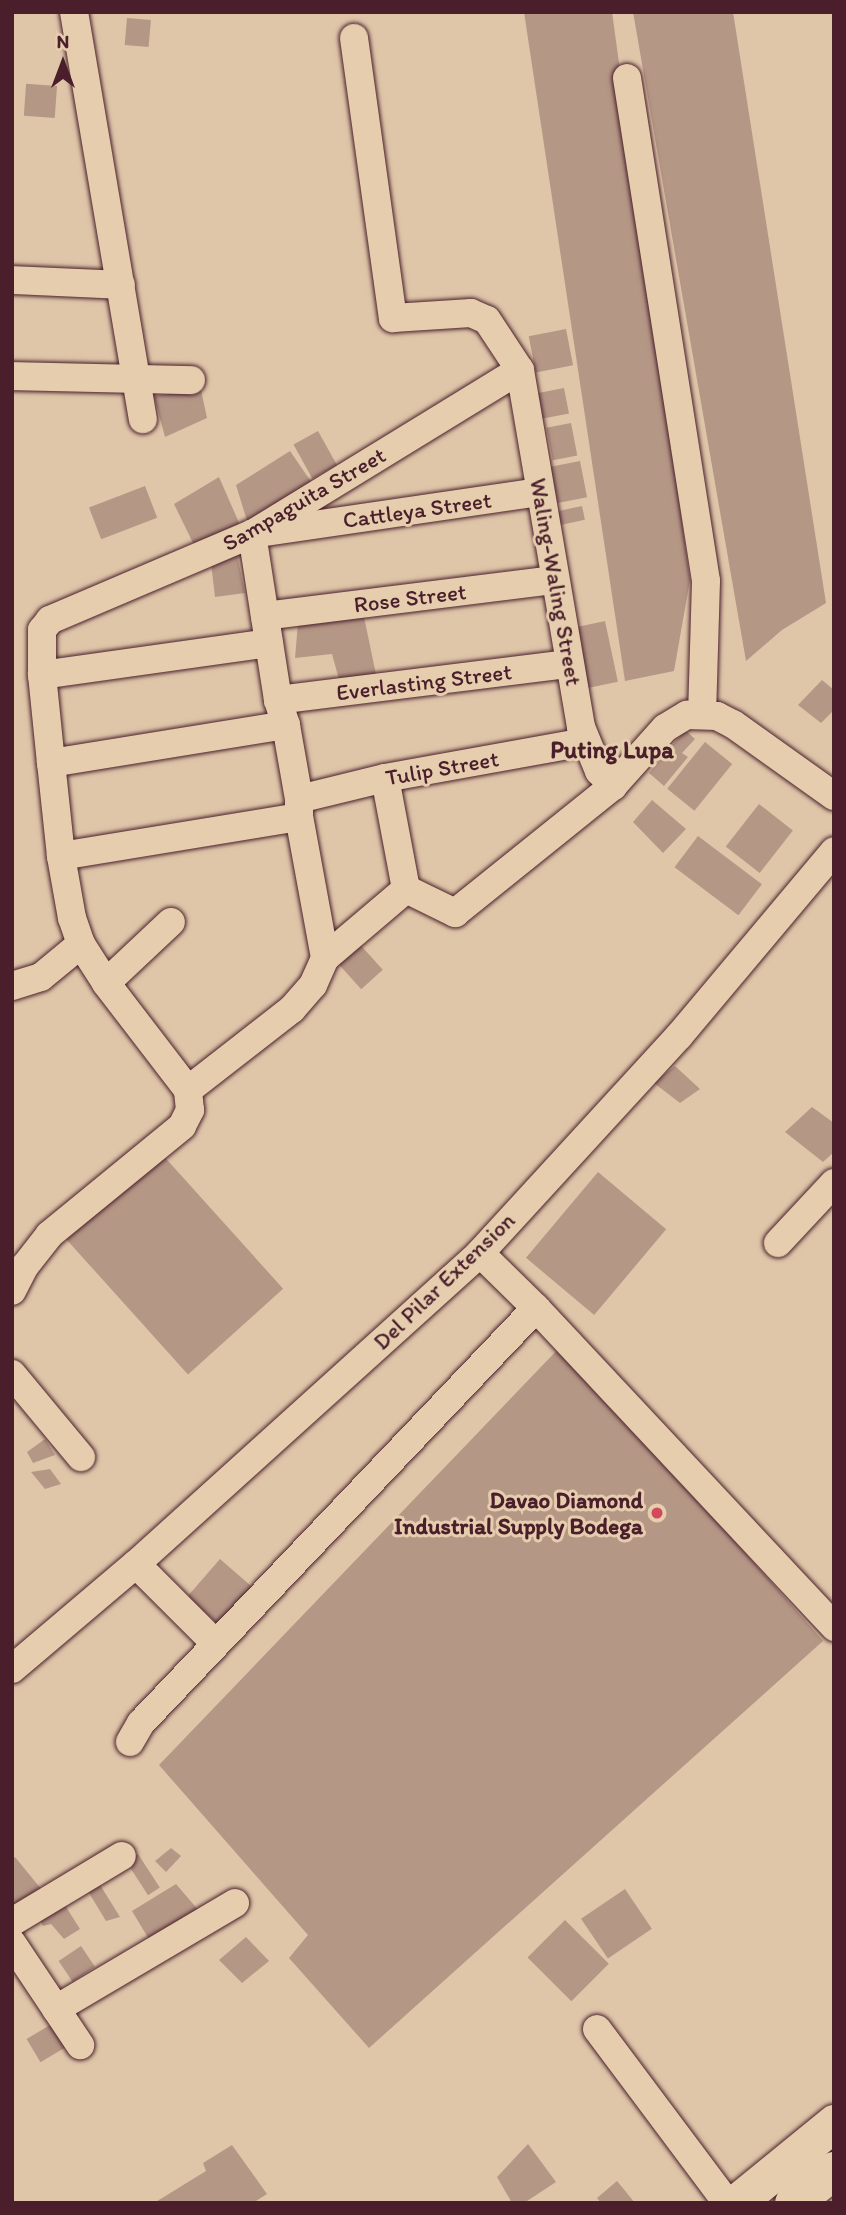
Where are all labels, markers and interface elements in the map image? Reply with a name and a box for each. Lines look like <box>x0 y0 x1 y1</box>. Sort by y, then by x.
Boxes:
north arrow <box>28 28 98 98</box>
text: N <box>57 30 69 53</box>
street label: Sampaguita Street <box>218 441 390 557</box>
street label: Waling-Waling Street <box>524 476 588 688</box>
street label: Cattleya Street <box>341 486 493 534</box>
street label: Rose Street <box>352 577 468 619</box>
street label: Everlasting Street <box>335 658 513 706</box>
district label: Puting Lupa <box>551 736 673 764</box>
street label: Tulip Street <box>384 745 500 791</box>
street label: Del Pilar Extension <box>368 1207 520 1355</box>
place label: Davao Diamond Industrial Supply Bodega <box>394 1486 643 1540</box>
marker: Davao Diamond Industrial Supply Bodega <box>649 1505 665 1521</box>

